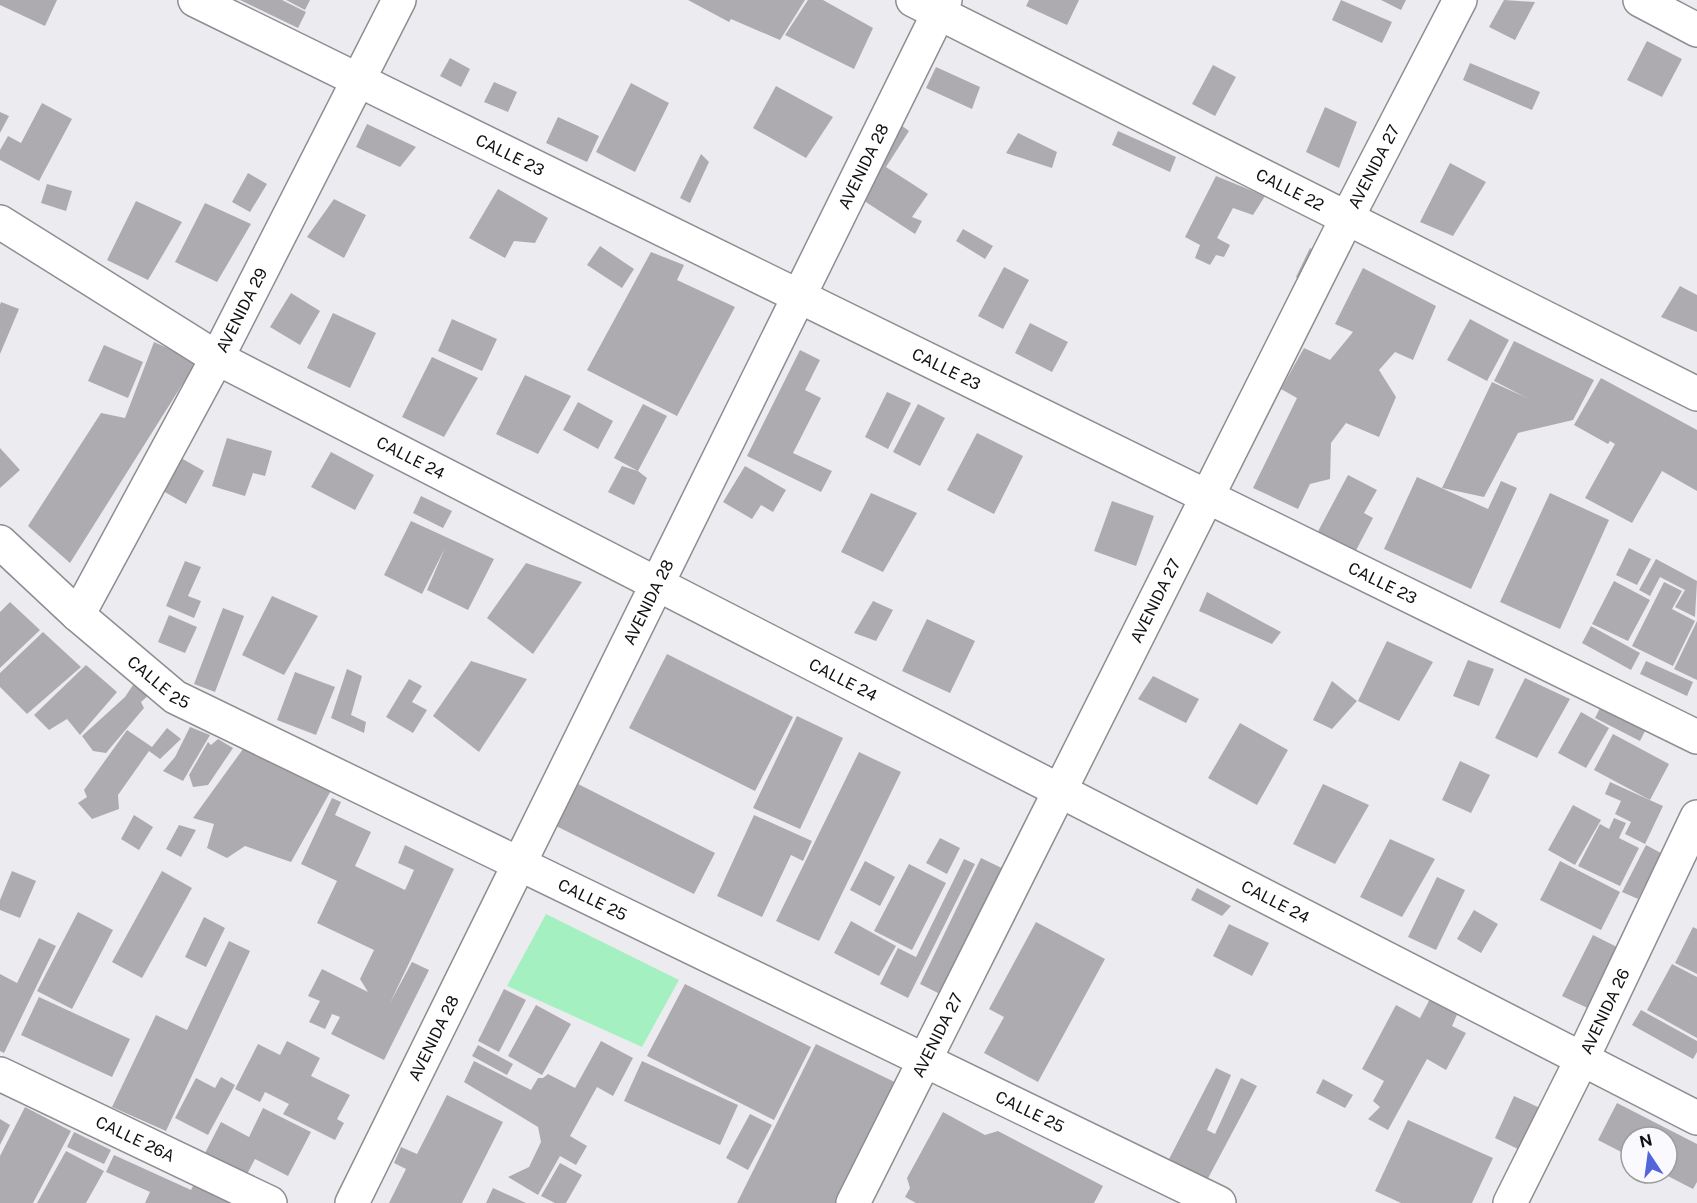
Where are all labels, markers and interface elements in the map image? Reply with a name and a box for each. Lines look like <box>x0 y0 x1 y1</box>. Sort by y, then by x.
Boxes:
street label: AVENIDA 28 <box>835 121 893 212</box>
street label: AVENIDA 27 <box>1345 121 1404 212</box>
street label: CALLE 23 <box>472 130 547 180</box>
street label: CALLE 22 <box>1253 165 1327 215</box>
street label: AVENIDA 29 <box>212 265 271 356</box>
street label: CALLE 23 <box>909 344 984 394</box>
street label: CALLE 24 <box>373 433 448 483</box>
street label: AVENIDA 27 <box>1126 555 1185 646</box>
street label: AVENIDA 28 <box>620 556 678 648</box>
street label: CALLE 23 <box>1345 558 1420 608</box>
street label: CALLE 25 <box>123 652 193 713</box>
street label: CALLE 24 <box>806 655 880 705</box>
street label: CALLE 25 <box>555 875 630 925</box>
street label: CALLE 24 <box>1238 877 1313 927</box>
street label: AVENIDA 26 <box>1577 966 1634 1057</box>
street label: AVENIDA 27 <box>909 990 967 1081</box>
street label: AVENIDA 28 <box>405 992 463 1084</box>
street label: CALLE 25 <box>992 1087 1067 1137</box>
street label: CALLE 26A <box>93 1112 178 1166</box>
north arrow <box>1619 1125 1679 1185</box>
text: N <box>1638 1130 1654 1152</box>

